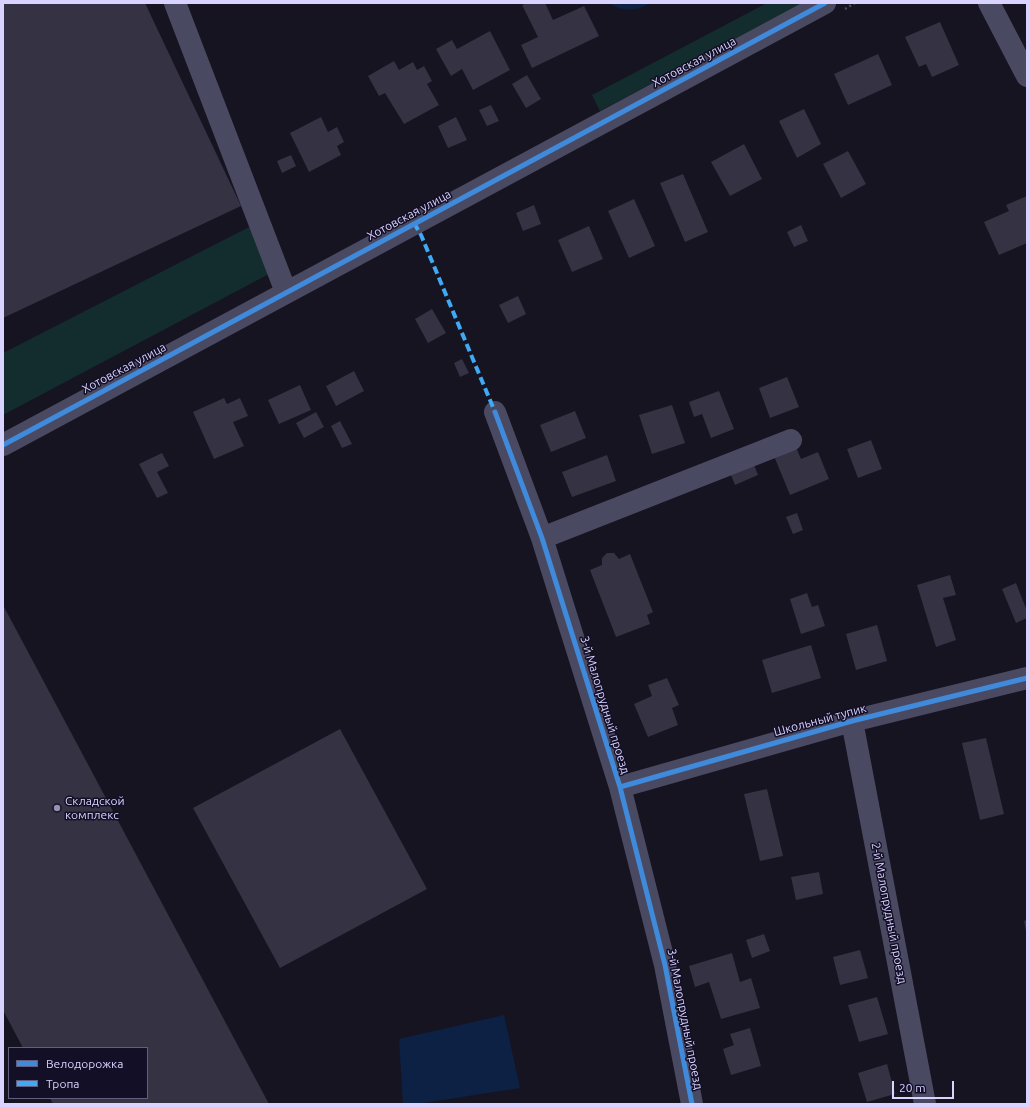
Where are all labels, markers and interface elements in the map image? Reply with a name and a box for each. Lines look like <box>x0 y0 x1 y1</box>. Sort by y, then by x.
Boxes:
street label: Хотовская улица <box>649 34 739 90</box>
street label: Хотовская улица <box>364 187 454 243</box>
street label: Хотовская улица <box>79 340 169 396</box>
street label: 3-й Малопрудный проезд <box>577 634 633 776</box>
street label: Школьный тупик <box>772 701 868 739</box>
place label: Складской комплекс <box>65 794 125 822</box>
marker: Складской комплекс <box>52 803 62 813</box>
street label: 2-й Малопрудный проезд <box>868 841 910 985</box>
street label: 3-й Малопрудный проезд <box>664 947 706 1091</box>
legend <box>8 1047 148 1099</box>
text: Велодорожка <box>46 1057 123 1070</box>
scale bar <box>894 1073 956 1099</box>
text: Тропа <box>46 1077 79 1090</box>
text: 20 m <box>899 1081 926 1094</box>

